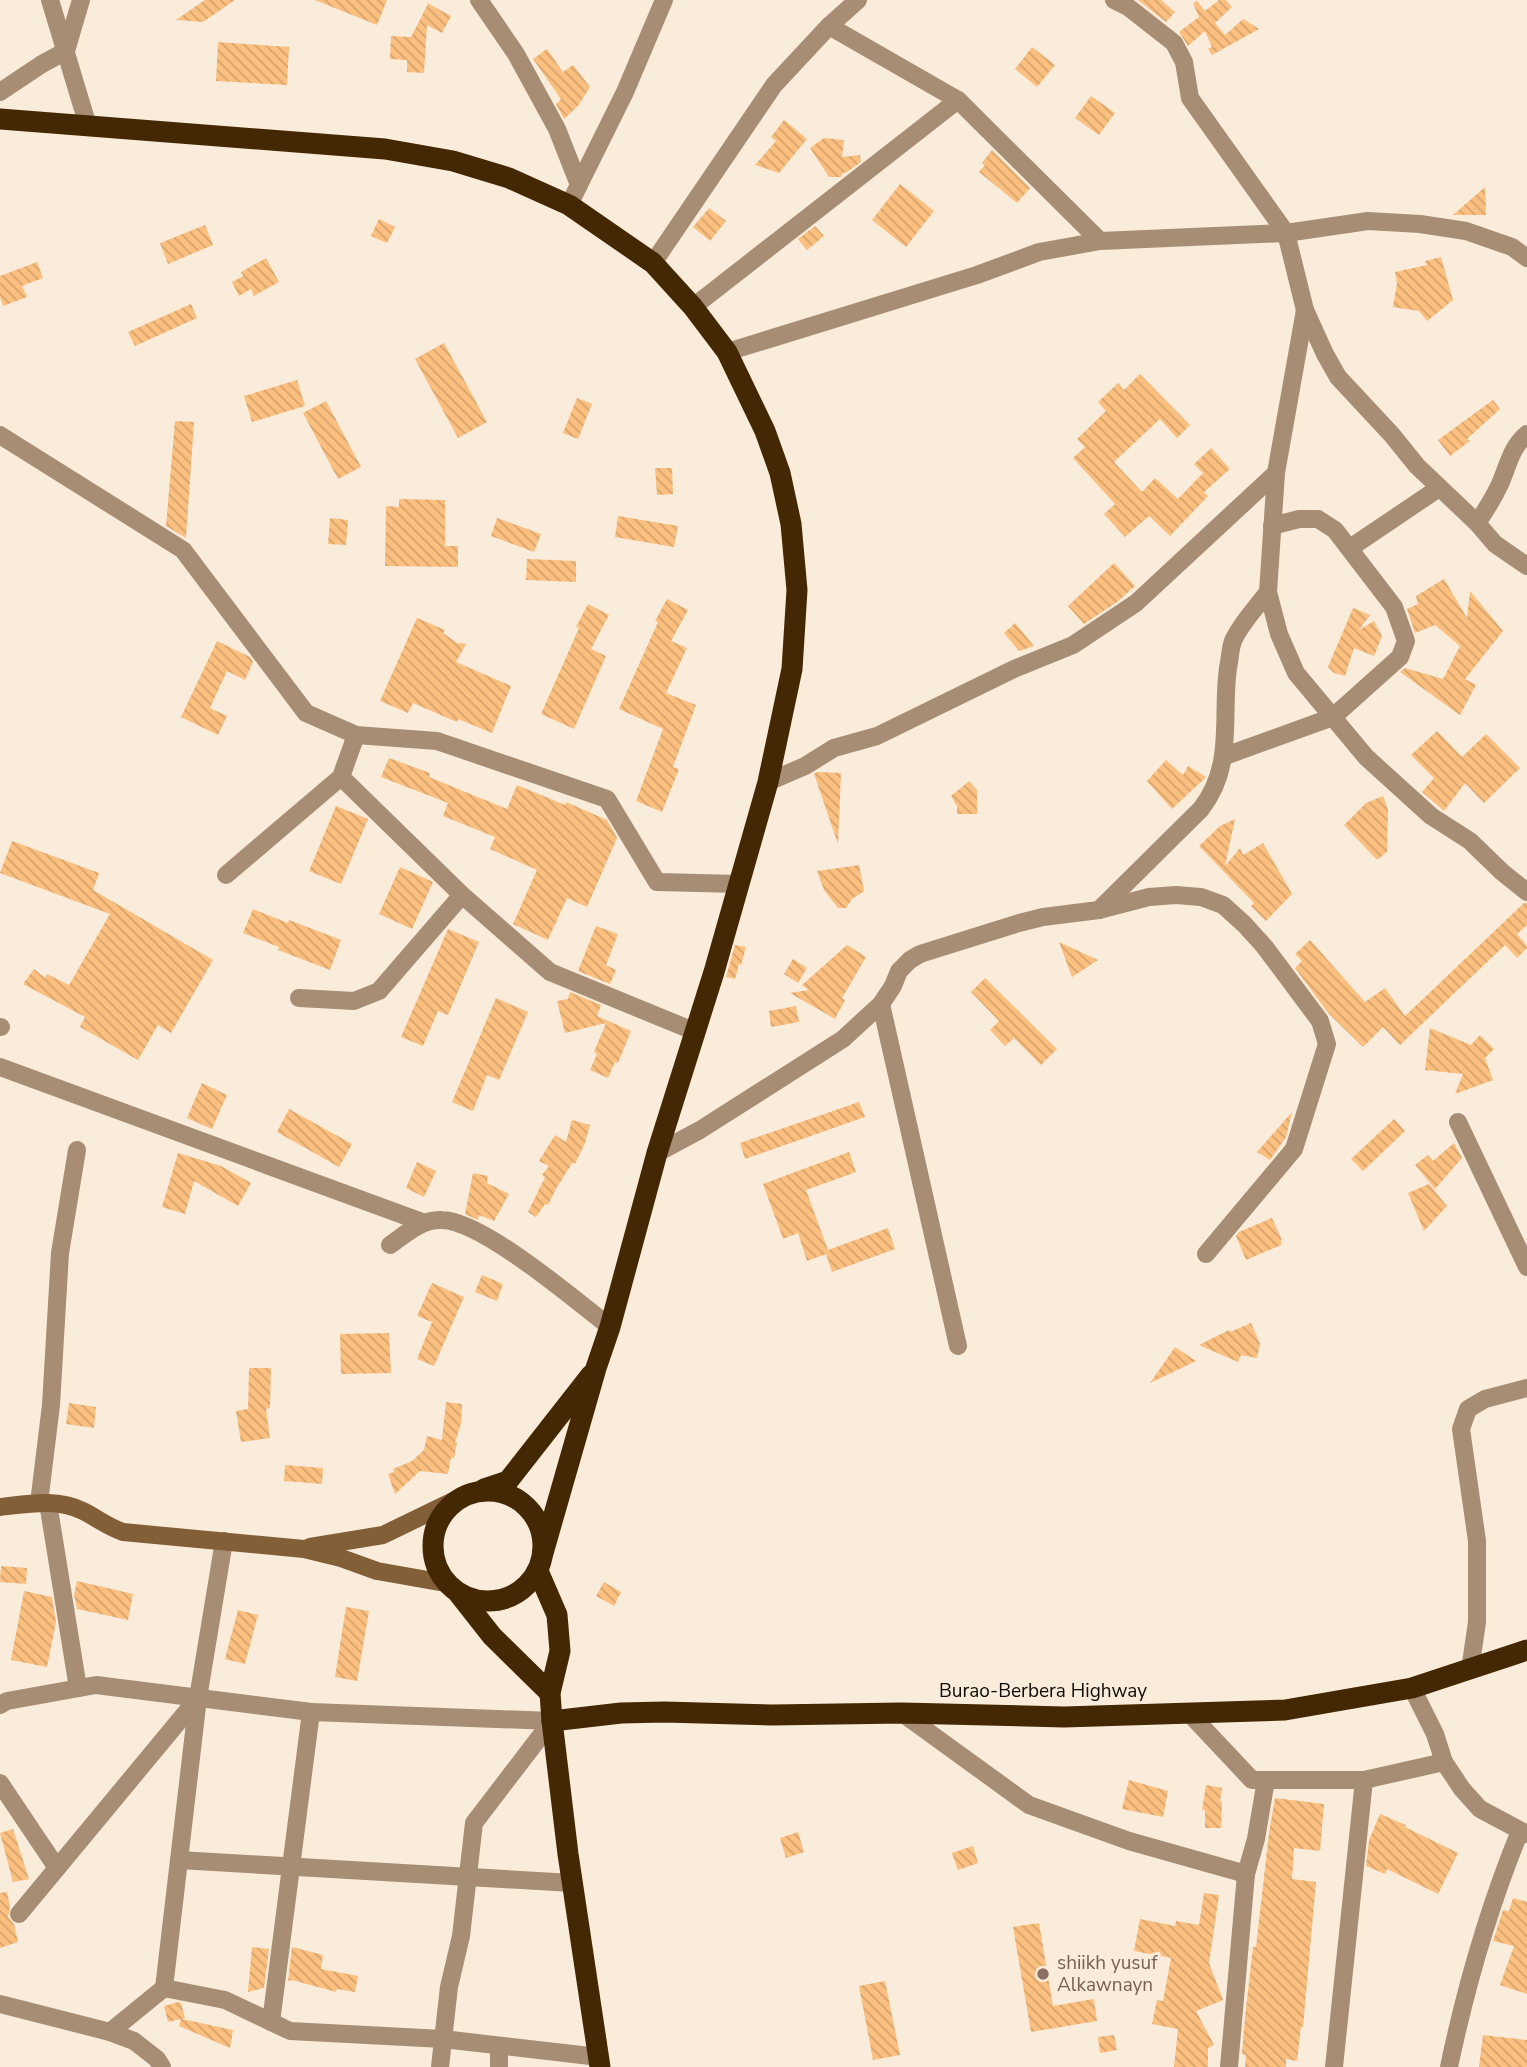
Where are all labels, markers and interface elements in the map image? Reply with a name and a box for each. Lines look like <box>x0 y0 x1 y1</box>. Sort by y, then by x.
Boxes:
street label: Burao-Berbera Highway <box>939 1678 1147 1704</box>
place label: shiikh yusuf Alkawnayn <box>1057 1950 1158 1998</box>
marker: shiikh yusuf Alkawnayn <box>1035 1966 1051 1982</box>

